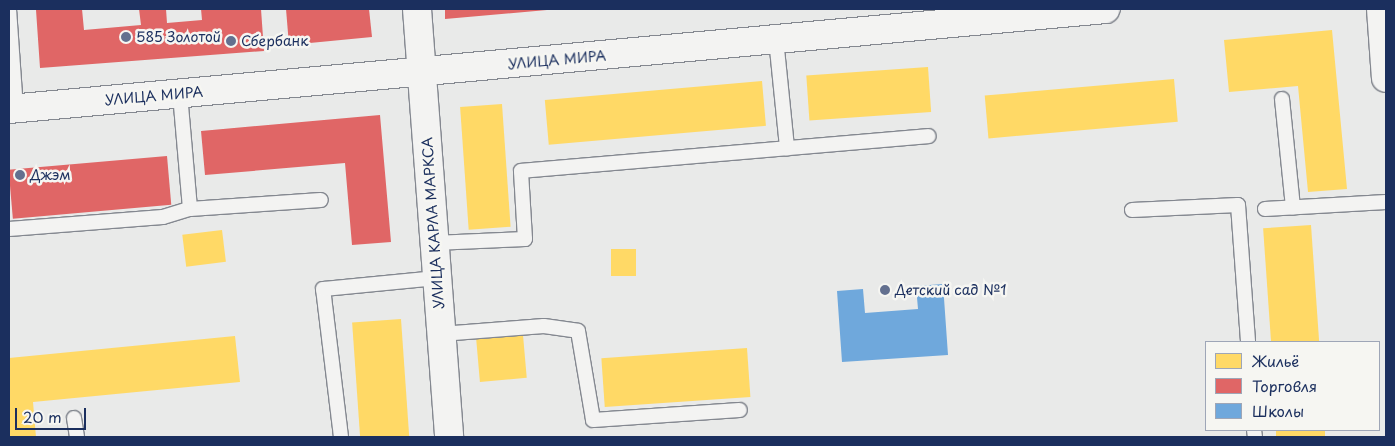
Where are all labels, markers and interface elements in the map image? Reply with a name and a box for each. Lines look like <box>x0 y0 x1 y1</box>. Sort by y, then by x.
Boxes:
place label: 585 Золотой <box>136 29 222 45</box>
marker: 585 Золотой <box>120 31 132 43</box>
place label: Сбербанк <box>241 33 309 49</box>
marker: Сбербанк <box>225 35 237 47</box>
street label: УЛИЦА МИРА <box>507 47 607 73</box>
street label: УЛИЦА МИРА <box>104 83 204 109</box>
street label: УЛИЦА КАРЛА МАРКСА <box>419 136 447 310</box>
place label: Джэм <box>30 167 71 183</box>
marker: Джэм <box>14 169 26 181</box>
place label: Детский сад №1 <box>895 282 1008 298</box>
marker: Детский сад №1 <box>879 284 891 296</box>
legend <box>1205 341 1380 431</box>
text: Жильё <box>1252 349 1299 372</box>
text: Торговля <box>1252 374 1317 397</box>
scale bar <box>18 398 89 430</box>
text: Школы <box>1252 399 1304 422</box>
text: 20 m <box>23 405 62 428</box>

